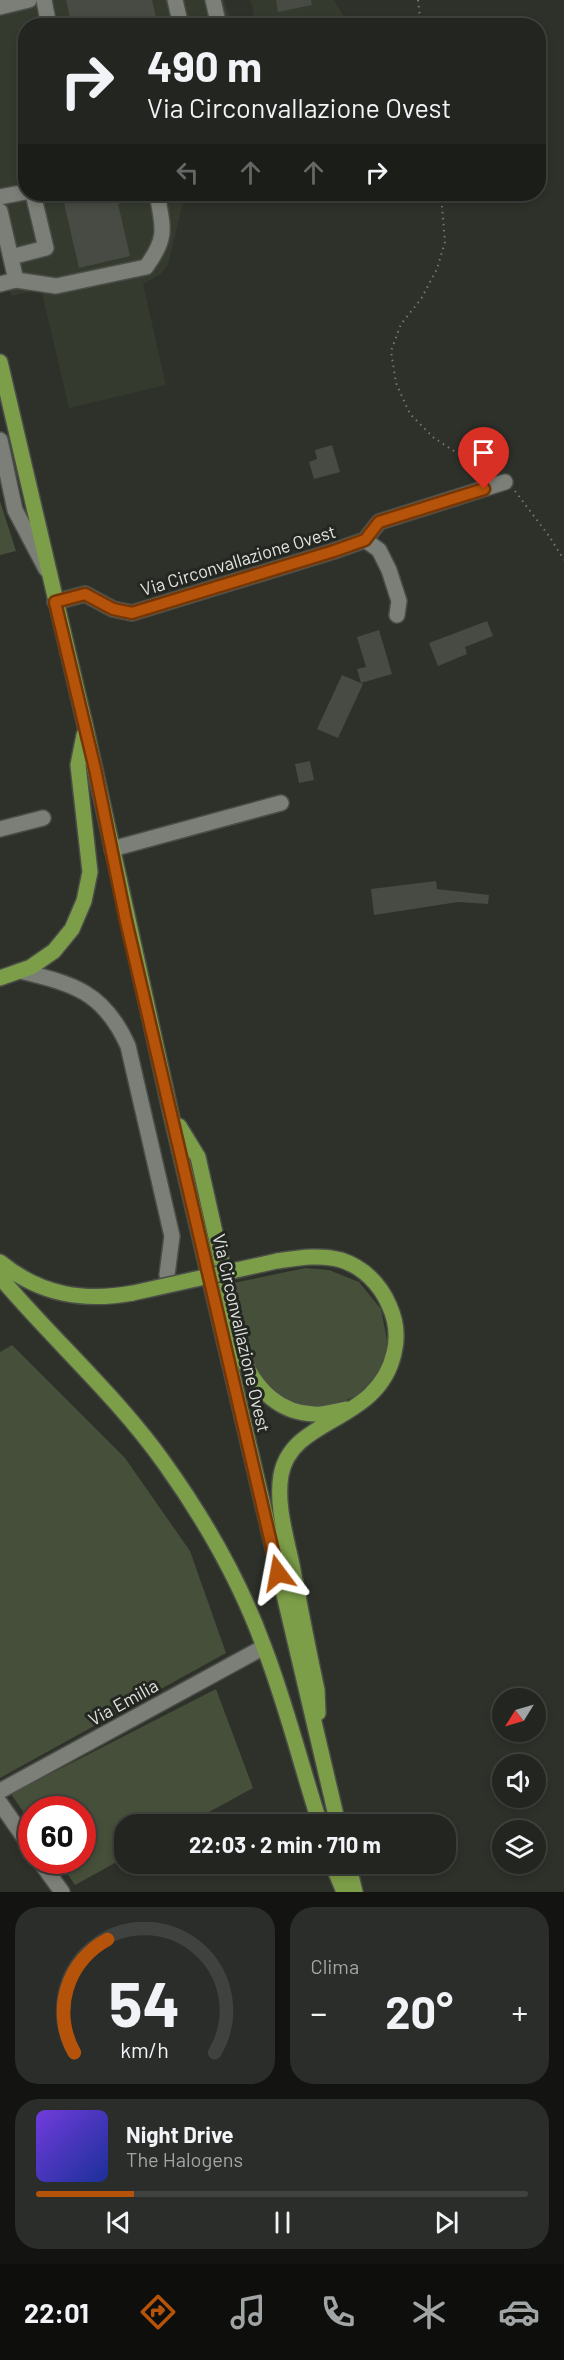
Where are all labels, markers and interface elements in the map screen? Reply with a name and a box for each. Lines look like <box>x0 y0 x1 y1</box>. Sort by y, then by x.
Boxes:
text: 490 m <box>147 40 262 90</box>
icon: right <box>48 42 126 120</box>
text: Via Circonvallazione Ovest <box>147 91 451 123</box>
icon: left <box>171 156 204 189</box>
icon: ahead <box>234 156 267 189</box>
icon: ahead <box>297 156 330 189</box>
icon: right <box>360 156 393 189</box>
pin <box>458 427 509 489</box>
icon: arrive <box>467 436 500 469</box>
street label: Via Circonvallazione Ovest <box>138 520 338 600</box>
street label: Via Circonvallazione Ovest <box>208 1232 276 1434</box>
position arrow <box>246 1541 310 1605</box>
street label: Via Emilia <box>84 1674 162 1730</box>
north arrow <box>492 1688 546 1742</box>
map controls <box>492 1688 546 1874</box>
button: sound <box>492 1754 546 1808</box>
speed limit sign: 60 <box>18 1796 96 1874</box>
button: layers <box>492 1820 546 1874</box>
text: 22:03 · 2 min · 710 m <box>189 1831 381 1857</box>
text: Clima <box>311 1954 359 1978</box>
text: 54 <box>109 1965 180 2039</box>
text: 20° <box>385 1984 453 2038</box>
text: − <box>311 1992 327 2032</box>
text: + <box>512 1992 528 2032</box>
text: km/h <box>120 2037 169 2062</box>
text: Night Drive <box>126 2121 234 2147</box>
text: The Halogens <box>126 2147 243 2171</box>
icon: previous <box>102 2206 135 2239</box>
icon: pause <box>266 2206 299 2239</box>
icon: next <box>430 2206 463 2239</box>
icon: directions <box>137 2291 179 2333</box>
icon: music <box>227 2291 269 2333</box>
icon: phone <box>317 2291 359 2333</box>
icon: climate <box>408 2291 450 2333</box>
icon: car <box>498 2291 540 2333</box>
text: 22:01 <box>24 2296 89 2328</box>

